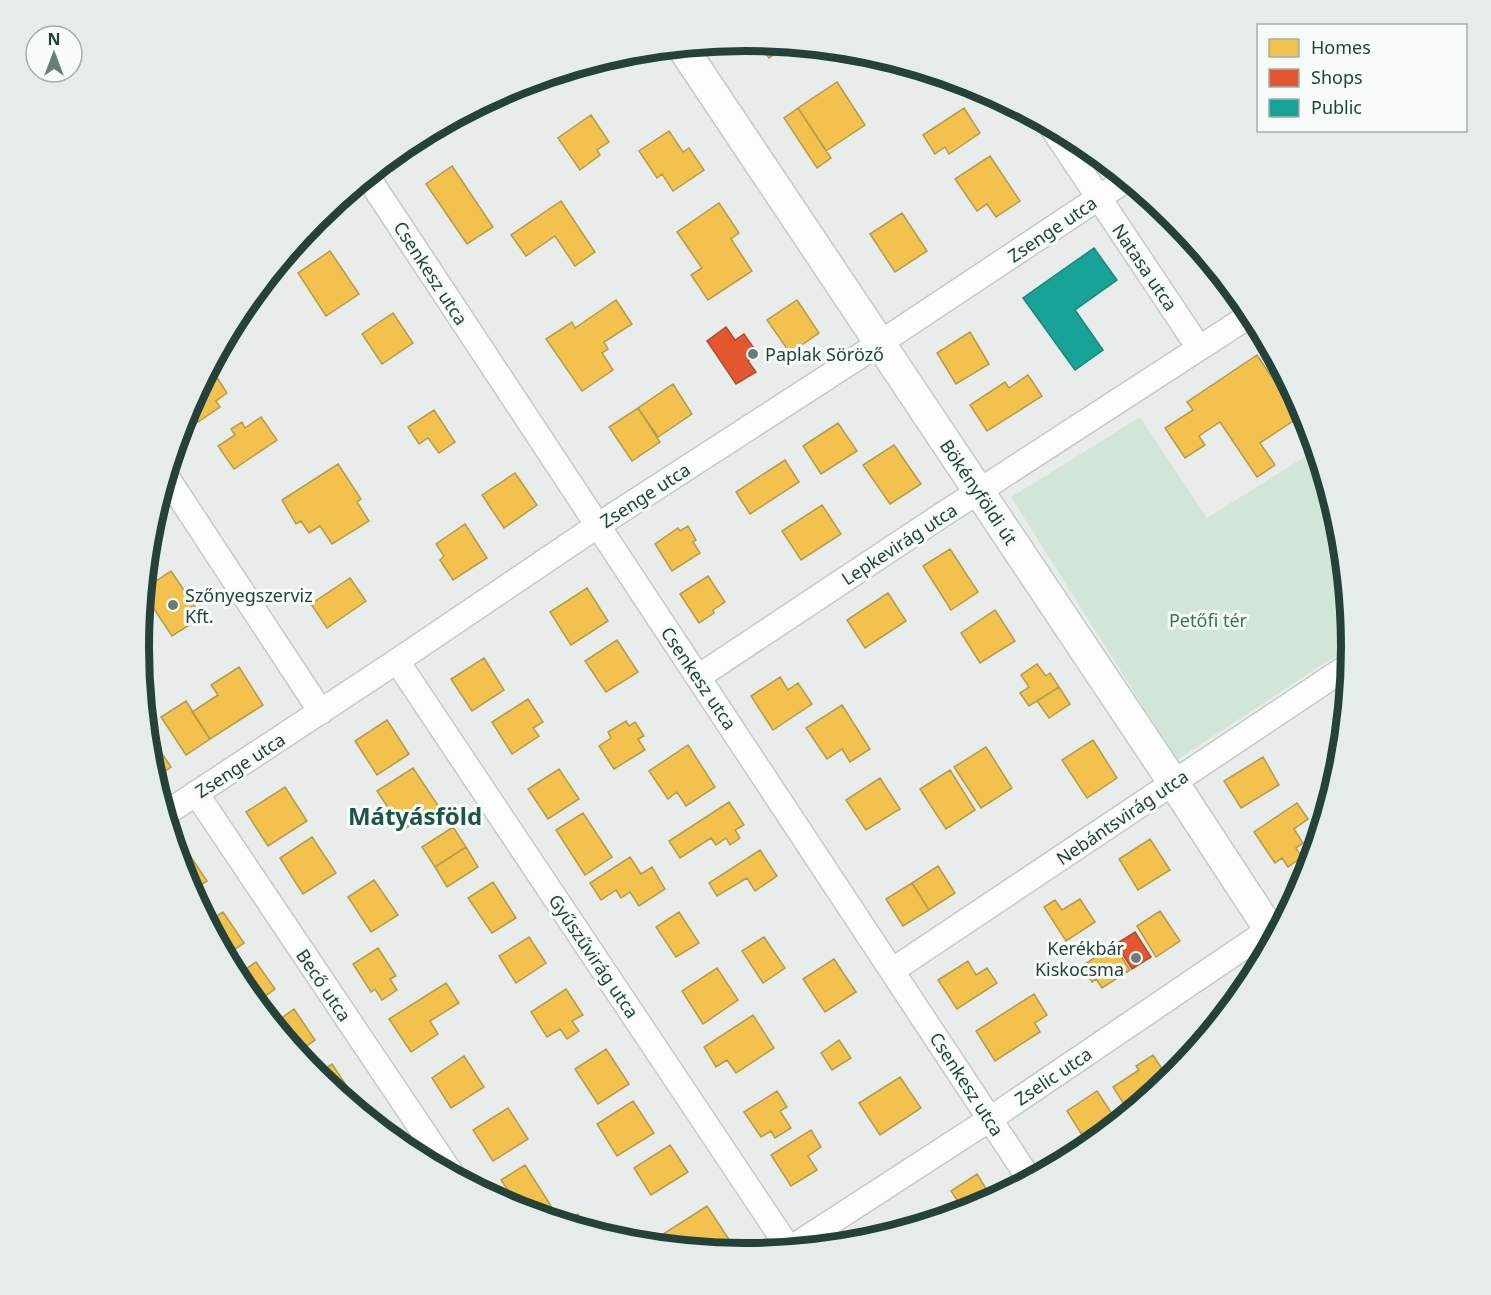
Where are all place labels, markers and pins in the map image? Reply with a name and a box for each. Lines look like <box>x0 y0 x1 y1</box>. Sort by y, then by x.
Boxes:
place label: Paplak Söröző <box>765 342 884 366</box>
marker: Paplak Söröző <box>746 347 760 361</box>
place label: Szőnyegszerviz Kft. <box>185 583 313 628</box>
marker: Szőnyegszerviz Kft. <box>166 598 180 612</box>
place label: Kerékbár Kiskocsma <box>1035 936 1125 981</box>
marker: Kerékbár Kiskocsma <box>1129 951 1143 965</box>

